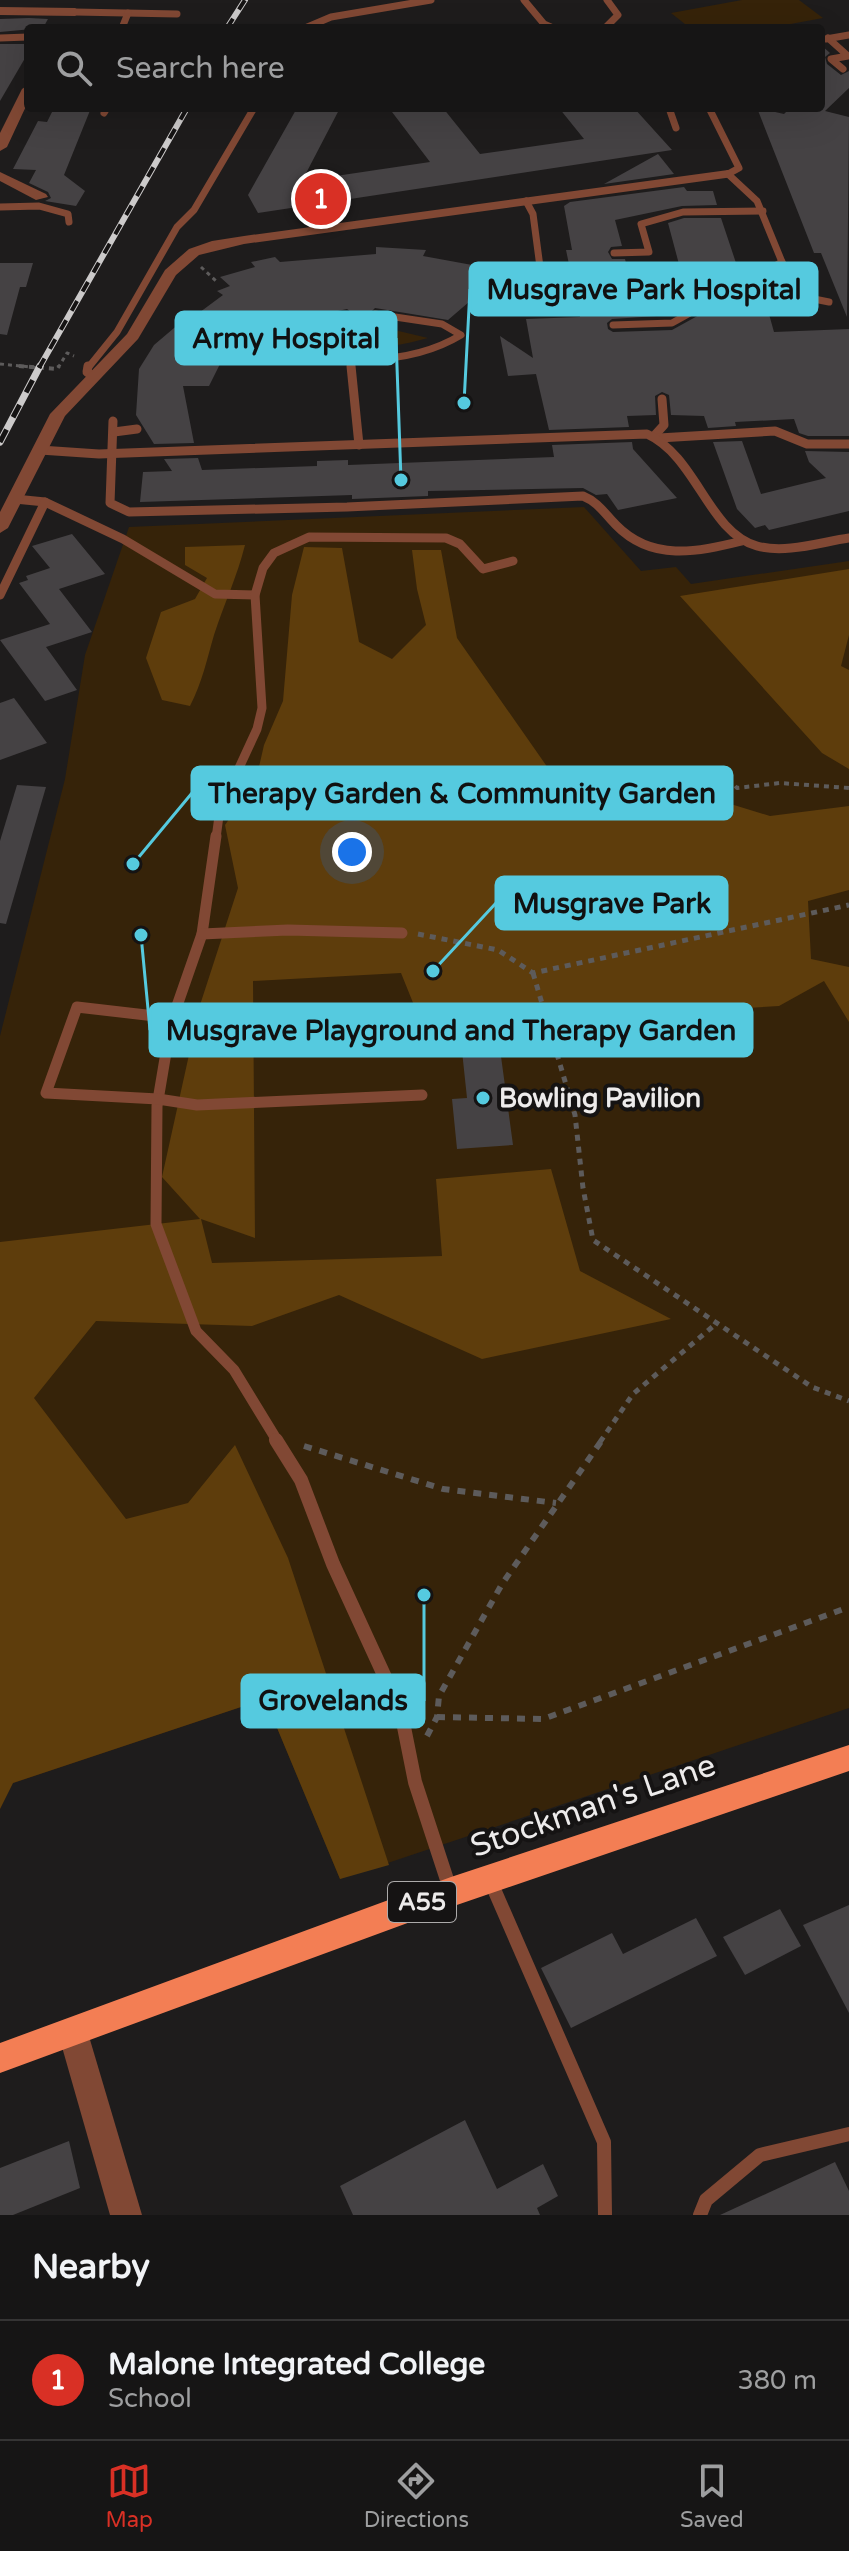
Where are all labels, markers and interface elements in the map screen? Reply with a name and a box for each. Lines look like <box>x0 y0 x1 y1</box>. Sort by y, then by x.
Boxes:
search box <box>24 24 825 112</box>
icon: search <box>52 46 96 90</box>
text: Search here <box>116 50 285 87</box>
pin: 1 <box>295 169 347 229</box>
callout: Musgrave Park Hospital <box>470 263 817 315</box>
text: Musgrave Park Hospital <box>486 273 802 307</box>
callout: Army Hospital <box>176 312 396 364</box>
text: Army Hospital <box>192 322 380 356</box>
callout: Therapy Garden & Community Garden <box>192 767 732 819</box>
text: Therapy Garden & Community Garden <box>207 777 716 811</box>
your location <box>332 832 372 872</box>
callout: Musgrave Park <box>496 877 727 929</box>
text: Musgrave Park <box>513 887 711 921</box>
callout: Musgrave Playground and Therapy Garden <box>150 1004 752 1056</box>
text: Musgrave Playground and Therapy Garden <box>166 1014 736 1048</box>
place label: Bowling Pavilion <box>499 1083 701 1114</box>
marker: Bowling Pavilion <box>474 1089 492 1107</box>
callout: Grovelands <box>242 1675 424 1727</box>
text: Grovelands <box>258 1684 408 1718</box>
street label: Stockman's Lane <box>465 1746 721 1866</box>
road number: A55 <box>388 1882 456 1922</box>
text: Nearby <box>32 2247 150 2288</box>
text: Malone Integrated College <box>108 2346 485 2383</box>
text: 1 <box>50 2365 66 2396</box>
text: 380 m <box>737 2365 817 2396</box>
text: School <box>108 2383 192 2414</box>
tab: Map <box>105 2459 153 2533</box>
tab: Directions <box>364 2459 469 2533</box>
tab: Saved <box>680 2459 744 2533</box>

